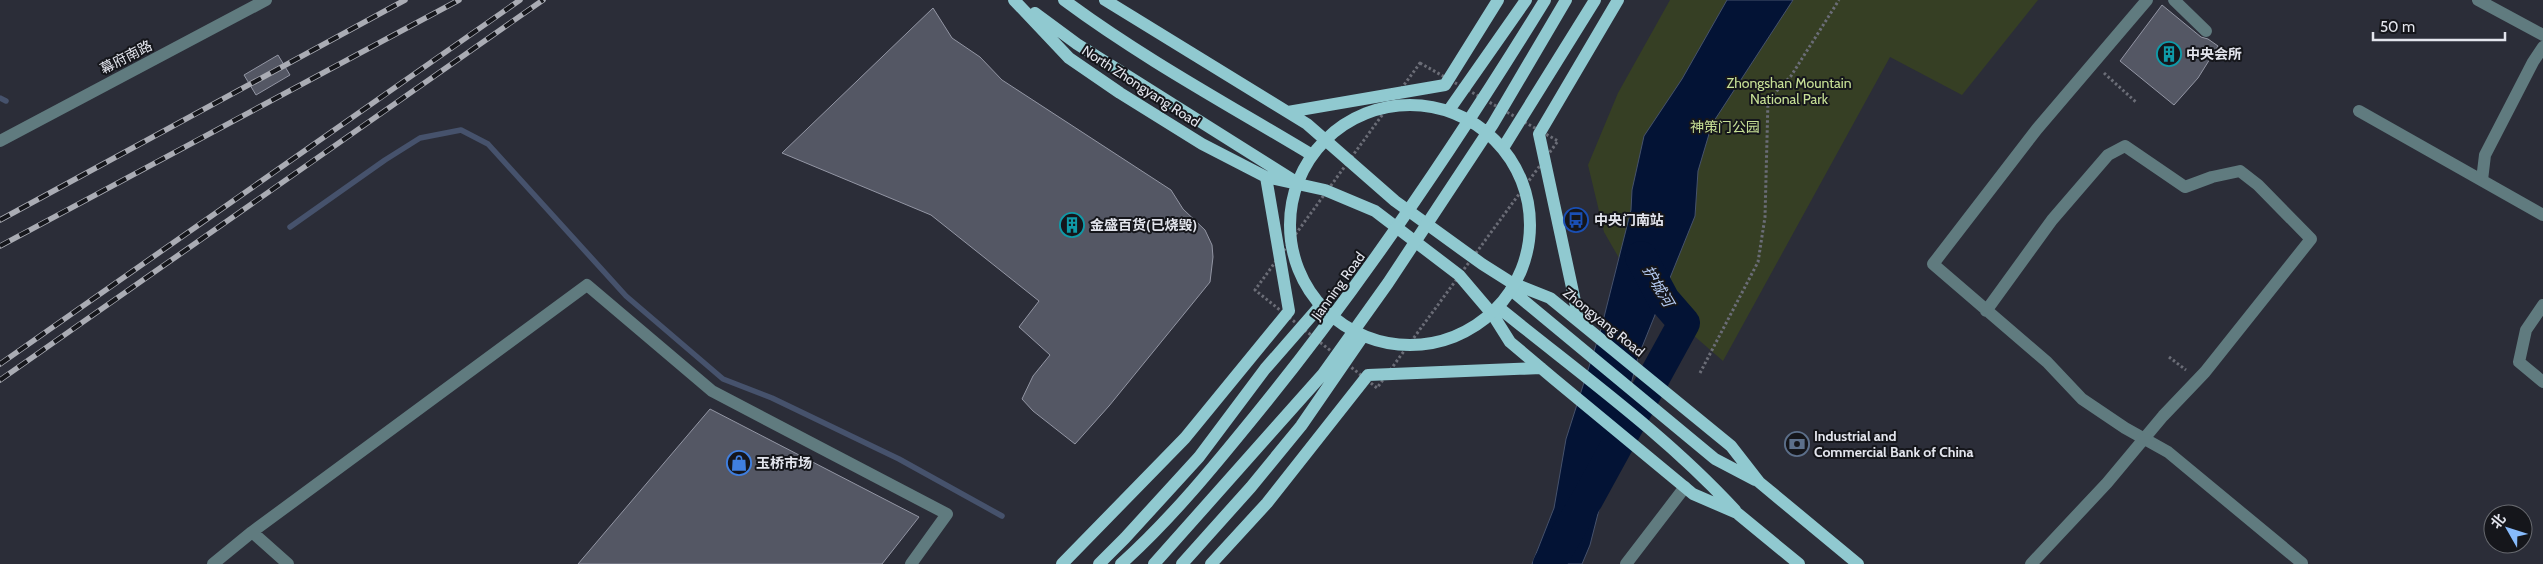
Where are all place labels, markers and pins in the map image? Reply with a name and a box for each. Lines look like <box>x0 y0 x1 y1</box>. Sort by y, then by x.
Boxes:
building icon: 中央会所 <box>2156 41 2182 67</box>
place label: 中央会所 <box>2186 45 2242 63</box>
bus stop icon: 中央门南站 <box>1563 207 1589 233</box>
place label: 中央门南站 <box>1594 211 1664 229</box>
building icon: 金盛百货(已烧毁) <box>1059 212 1085 238</box>
place label: 金盛百货(已烧毁) <box>1090 216 1197 234</box>
place label: Industrial and Commercial Bank of China <box>1814 427 1973 461</box>
bank icon: Industrial and Commercial Bank of China <box>1784 431 1810 457</box>
shop icon: 玉桥市场 <box>726 450 752 476</box>
place label: 玉桥市场 <box>756 454 812 472</box>

